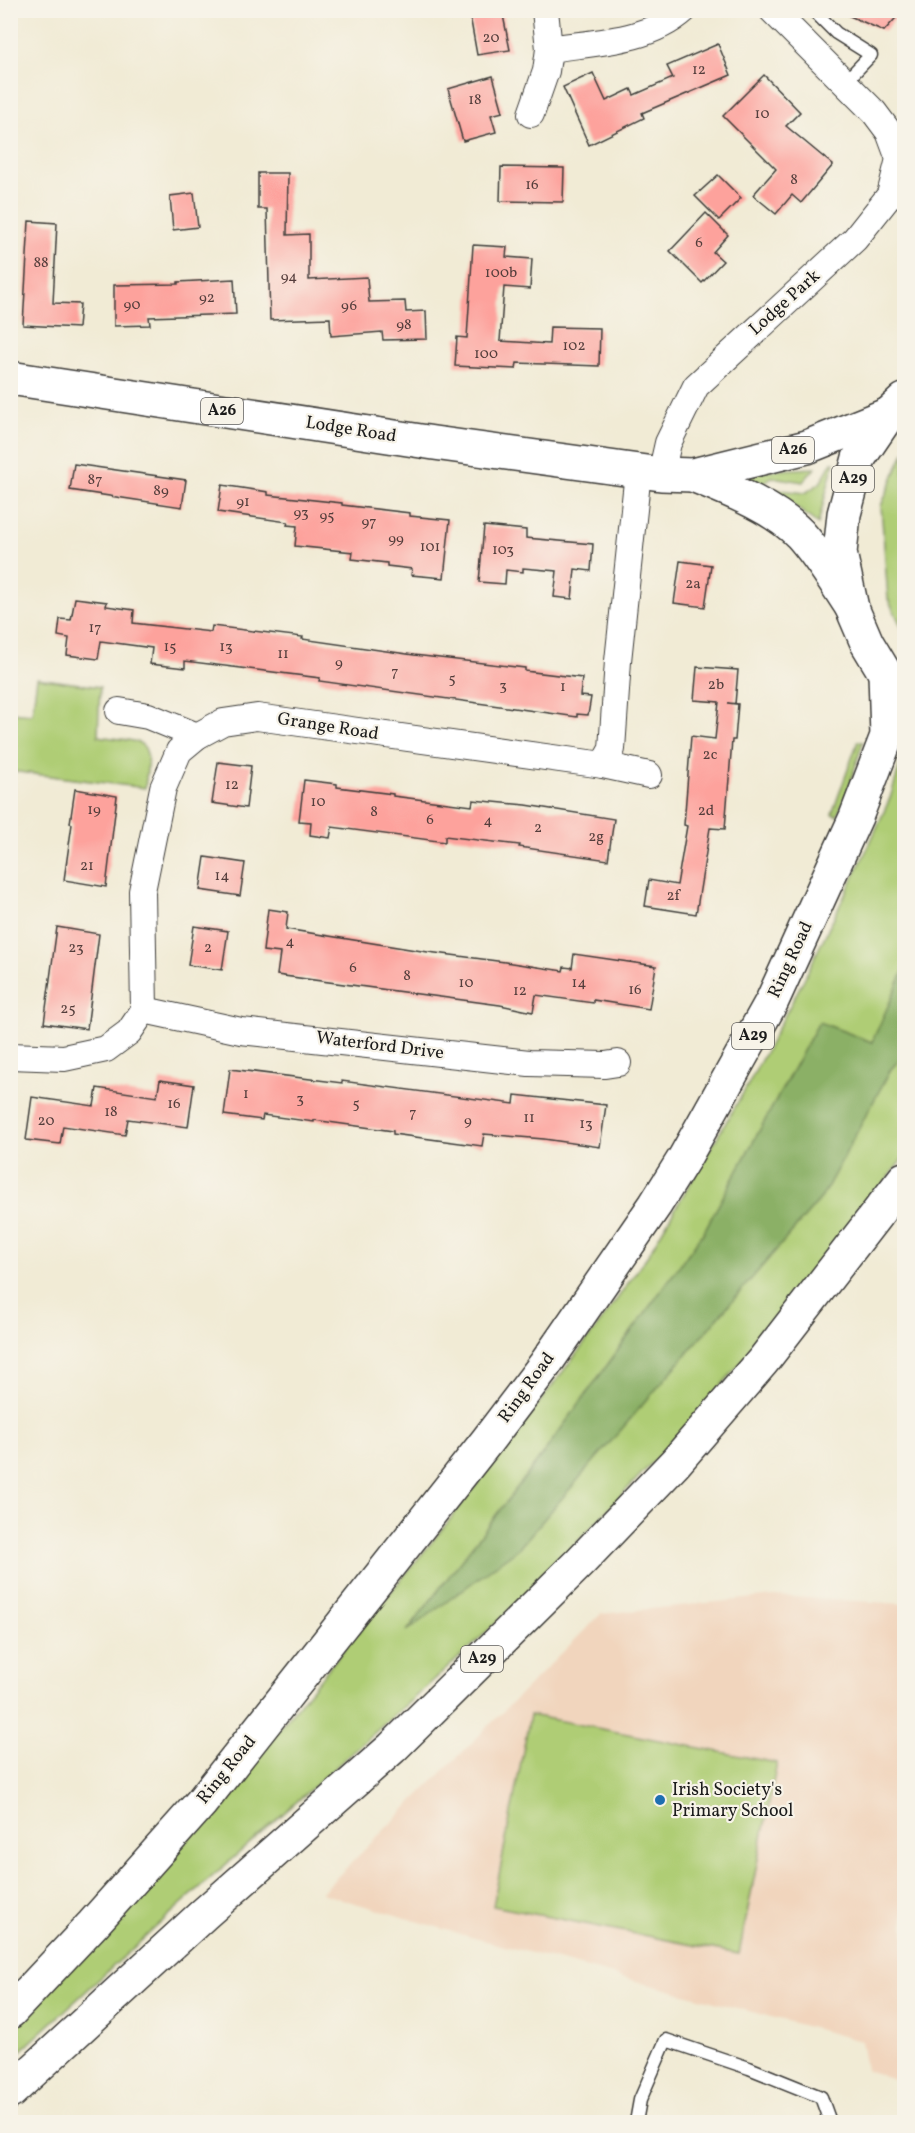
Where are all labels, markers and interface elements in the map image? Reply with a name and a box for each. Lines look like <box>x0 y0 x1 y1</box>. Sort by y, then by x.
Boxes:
house number: 20 <box>483 28 499 49</box>
house number: 12 <box>692 60 706 81</box>
house number: 18 <box>468 90 482 111</box>
house number: 10 <box>755 104 769 125</box>
house number: 8 <box>790 170 798 191</box>
house number: 16 <box>525 175 539 196</box>
house number: 6 <box>695 233 703 254</box>
house number: 88 <box>33 253 49 274</box>
house number: 100b <box>485 263 517 284</box>
street label: Lodge Park <box>744 264 826 342</box>
house number: 94 <box>281 267 297 288</box>
house number: 92 <box>199 288 215 309</box>
house number: 90 <box>123 295 141 316</box>
house number: 96 <box>341 296 357 317</box>
house number: 98 <box>396 315 412 336</box>
house number: 102 <box>563 336 585 357</box>
house number: 100 <box>474 344 498 365</box>
road number: A26 <box>201 398 243 424</box>
street label: Lodge Road <box>304 410 398 450</box>
road number: A26 <box>772 437 814 463</box>
road number: A29 <box>832 466 874 492</box>
house number: 87 <box>88 470 102 491</box>
house number: 89 <box>153 481 169 502</box>
house number: 91 <box>236 492 250 513</box>
house number: 93 <box>293 503 309 524</box>
house number: 95 <box>320 506 334 527</box>
house number: 97 <box>361 512 377 533</box>
house number: 99 <box>388 529 404 550</box>
house number: 101 <box>420 537 440 558</box>
house number: 103 <box>492 540 514 561</box>
house number: 2a <box>685 574 701 595</box>
house number: 17 <box>88 618 102 639</box>
house number: 15 <box>163 637 177 658</box>
house number: 13 <box>219 637 233 658</box>
house number: 11 <box>277 644 289 665</box>
house number: 9 <box>335 653 343 674</box>
house number: 7 <box>391 662 399 683</box>
house number: 5 <box>448 669 456 690</box>
house number: 2b <box>708 675 724 696</box>
house number: 3 <box>499 676 507 697</box>
house number: 1 <box>560 677 566 698</box>
street label: Grange Road <box>275 707 381 747</box>
house number: 2c <box>703 745 718 766</box>
house number: 12 <box>225 775 239 796</box>
house number: 10 <box>311 792 325 813</box>
house number: 19 <box>87 800 101 821</box>
house number: 2d <box>698 801 714 822</box>
house number: 8 <box>370 802 378 823</box>
house number: 6 <box>426 810 434 831</box>
house number: 4 <box>484 811 493 832</box>
house number: 2 <box>534 818 542 839</box>
house number: 2g <box>588 827 604 848</box>
house number: 21 <box>80 856 94 877</box>
house number: 14 <box>215 866 229 887</box>
house number: 2f <box>666 886 681 907</box>
street label: Ring Road <box>762 918 820 1002</box>
house number: 4 <box>286 932 295 953</box>
house number: 23 <box>68 938 84 959</box>
house number: 2 <box>204 938 212 959</box>
house number: 6 <box>349 958 357 979</box>
house number: 8 <box>403 966 411 987</box>
house number: 10 <box>459 973 473 994</box>
house number: 14 <box>572 973 586 994</box>
house number: 16 <box>628 980 642 1001</box>
house number: 12 <box>513 981 527 1002</box>
house number: 25 <box>60 999 76 1020</box>
road number: A29 <box>732 1023 774 1049</box>
street label: Waterford Drive <box>315 1026 445 1066</box>
house number: 1 <box>243 1084 249 1105</box>
house number: 3 <box>296 1089 304 1110</box>
house number: 16 <box>167 1094 181 1115</box>
house number: 5 <box>352 1094 360 1115</box>
house number: 18 <box>104 1102 118 1123</box>
house number: 7 <box>409 1103 417 1124</box>
house number: 11 <box>523 1108 535 1129</box>
house number: 20 <box>38 1111 54 1132</box>
house number: 9 <box>464 1111 472 1132</box>
house number: 13 <box>579 1114 593 1135</box>
street label: Ring Road <box>493 1348 561 1428</box>
road number: A29 <box>461 1646 503 1672</box>
street label: Ring Road <box>192 1730 262 1810</box>
place label: Irish Society's Primary School <box>672 1778 793 1824</box>
marker: Irish Society's Primary School <box>653 1793 667 1807</box>

